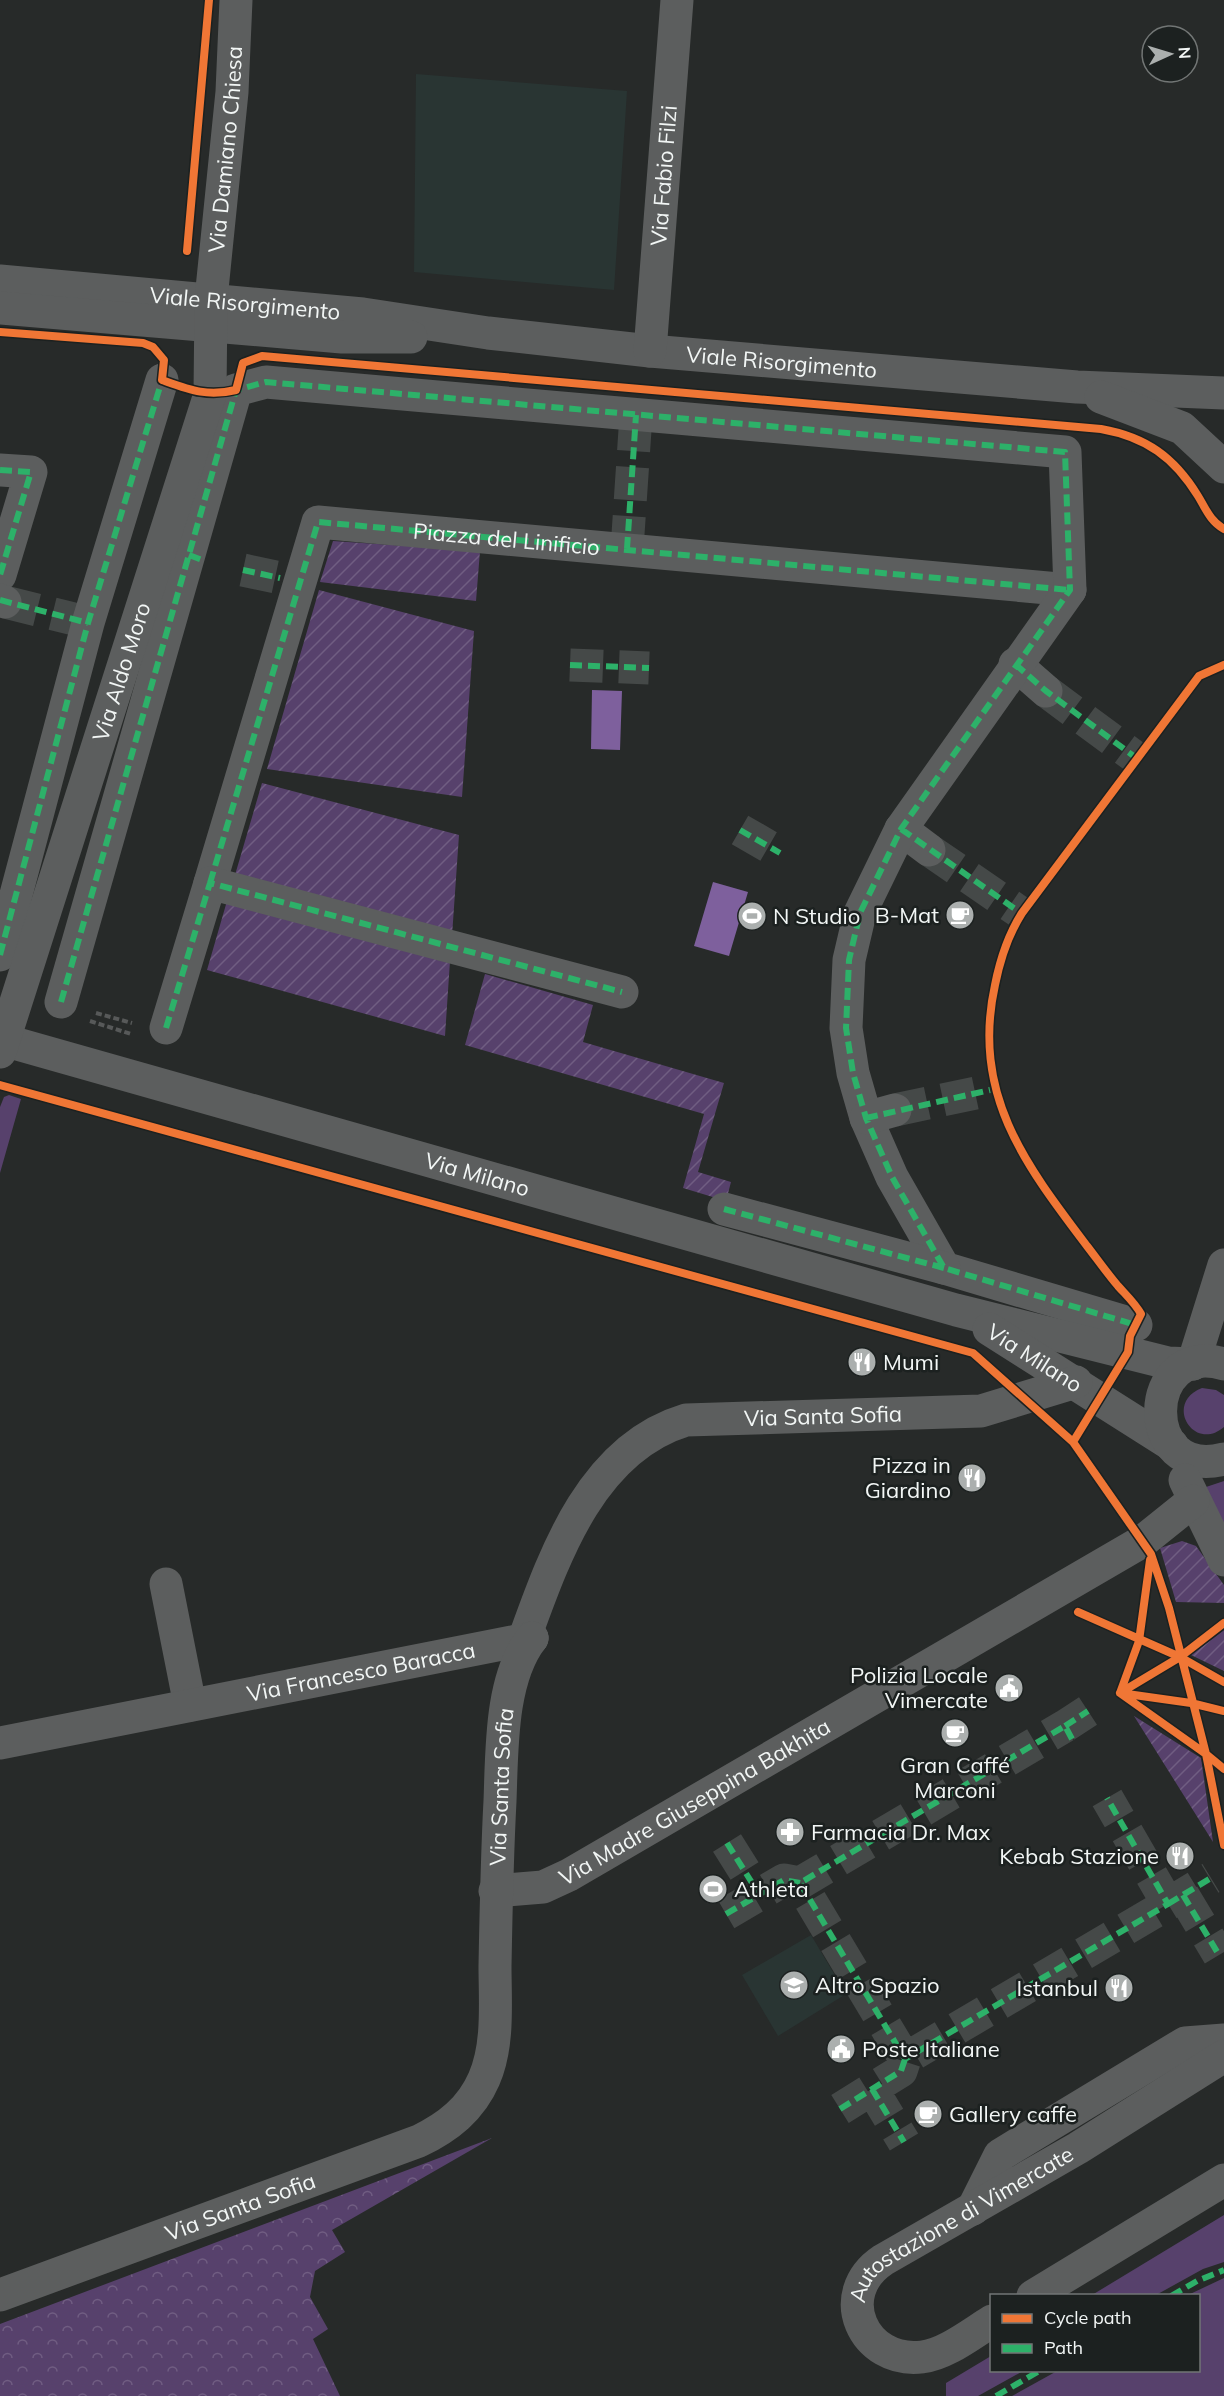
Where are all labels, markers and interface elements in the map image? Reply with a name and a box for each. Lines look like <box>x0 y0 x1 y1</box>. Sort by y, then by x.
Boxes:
north arrow <box>1140 24 1200 84</box>
street label: Via Damiano Chiesa <box>202 45 248 254</box>
text: N <box>1175 46 1195 60</box>
street label: Via Fabio Filzi <box>644 104 683 247</box>
street label: Viale Risorgimento <box>148 281 342 326</box>
street label: Viale Risorgimento <box>685 340 878 384</box>
street label: Piazza del Linificio <box>412 517 601 561</box>
street label: Via Aldo Moro <box>86 599 157 745</box>
cafe icon: B-Mat <box>944 899 976 931</box>
sports icon: N Studio <box>736 900 768 932</box>
place label: B-Mat <box>875 901 939 929</box>
place label: N Studio <box>773 902 860 930</box>
street label: Via Milano <box>422 1146 533 1202</box>
street label: Via Milano <box>982 1317 1088 1399</box>
restaurant icon: Mumi <box>846 1346 878 1378</box>
place label: Mumi <box>883 1348 939 1376</box>
street label: Via Santa Sofia <box>744 1399 902 1432</box>
place label: Pizza in Giardino <box>865 1451 951 1504</box>
restaurant icon: Pizza in Giardino <box>956 1462 988 1494</box>
street label: Via Francesco Baracca <box>244 1636 478 1708</box>
place label: Polizia Locale Vimercate <box>850 1661 988 1714</box>
public building icon: Polizia Locale Vimercate <box>993 1672 1025 1704</box>
street label: Via Santa Sofia <box>483 1706 520 1866</box>
street label: Via Madre Giuseppina Bakhita <box>554 1712 835 1892</box>
cafe icon: Gran Caffé Marconi <box>939 1717 971 1749</box>
place label: Gran Caffé Marconi <box>900 1751 1010 1804</box>
pharmacy icon: Farmacia Dr. Max <box>774 1816 806 1848</box>
place label: Farmacia Dr. Max <box>811 1818 990 1846</box>
restaurant icon: Kebab Stazione <box>1164 1840 1196 1872</box>
place label: Kebab Stazione <box>999 1842 1159 1870</box>
sports icon: Athleta <box>697 1873 729 1905</box>
place label: Athleta <box>734 1875 809 1903</box>
school or university icon: Altro Spazio <box>778 1969 810 2001</box>
place label: Altro Spazio <box>815 1971 940 1999</box>
restaurant icon: Istanbul <box>1103 1972 1135 2004</box>
place label: Istanbul <box>1017 1974 1098 2002</box>
public building icon: Poste Italiane <box>825 2033 857 2065</box>
place label: Poste Italiane <box>862 2035 1000 2063</box>
cafe icon: Gallery caffe <box>912 2098 944 2130</box>
place label: Gallery caffe <box>949 2100 1077 2128</box>
street label: Autostazione di Vimercate <box>843 2140 1078 2305</box>
street label: Via Santa Sofia <box>161 2166 319 2247</box>
legend <box>990 2294 1200 2372</box>
text: Cycle path <box>1044 2306 1131 2329</box>
text: Path <box>1044 2336 1083 2359</box>

